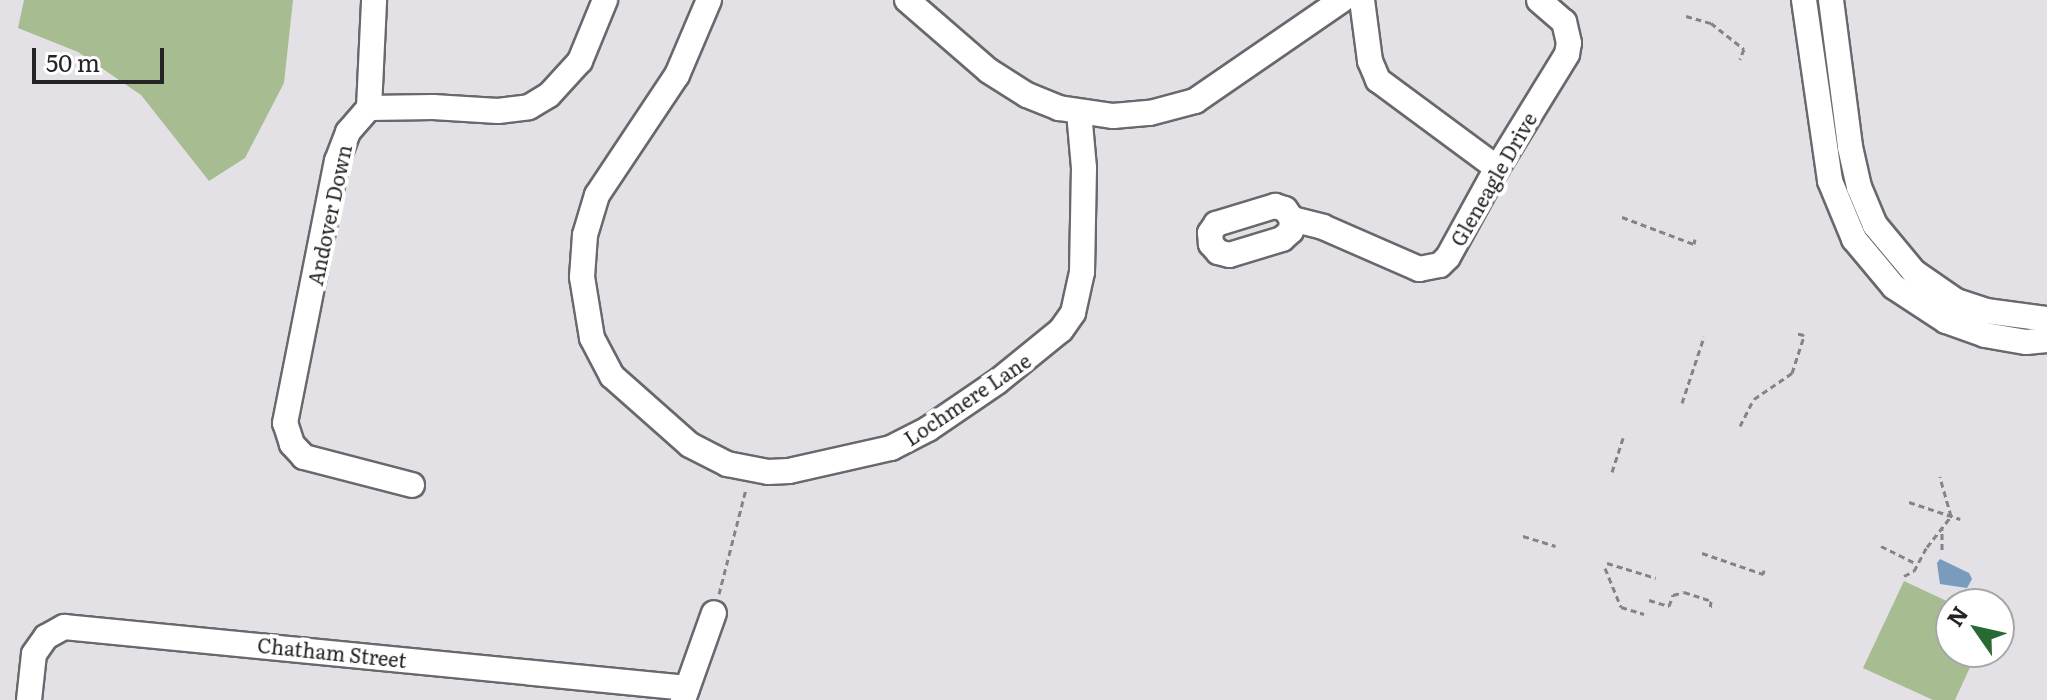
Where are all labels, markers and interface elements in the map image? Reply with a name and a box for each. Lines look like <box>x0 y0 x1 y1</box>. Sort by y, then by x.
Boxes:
scale bar <box>36 32 168 82</box>
text: 50 m <box>46 44 100 79</box>
street label: Gleneagle Drive <box>1445 108 1541 250</box>
street label: Andover Down <box>302 143 356 287</box>
street label: Lochmere Lane <box>899 348 1035 450</box>
north arrow <box>1935 588 2015 668</box>
text: N <box>1938 599 1975 632</box>
street label: Chatham Street <box>256 632 408 672</box>

